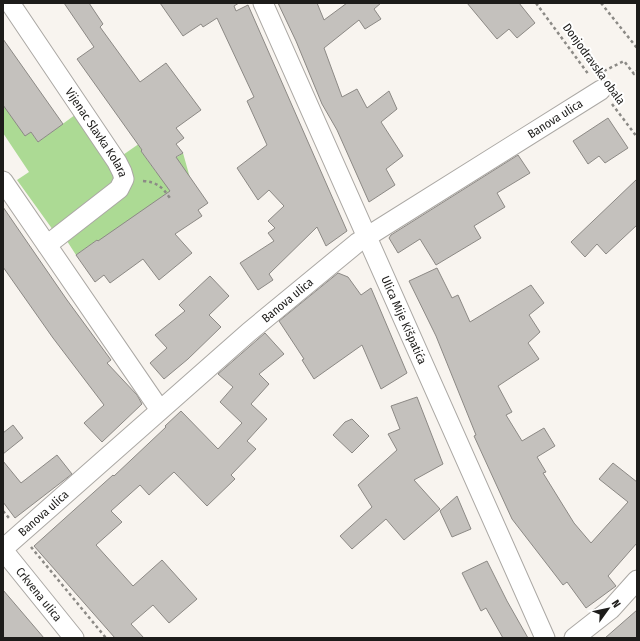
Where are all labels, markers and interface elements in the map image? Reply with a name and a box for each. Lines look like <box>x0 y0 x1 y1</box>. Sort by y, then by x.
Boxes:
street label: Donjodravska obala <box>560 21 628 107</box>
street label: Vijenac Slavka Kolara <box>62 85 130 179</box>
street label: Banova ulica <box>525 96 586 141</box>
street label: Ulica Mije Kišpatića <box>378 274 430 366</box>
street label: Banova ulica <box>259 275 316 325</box>
street label: Banova ulica <box>15 487 72 539</box>
street label: Crkvena ulica <box>13 565 65 624</box>
north arrow <box>588 589 628 629</box>
text: N <box>609 598 623 610</box>

